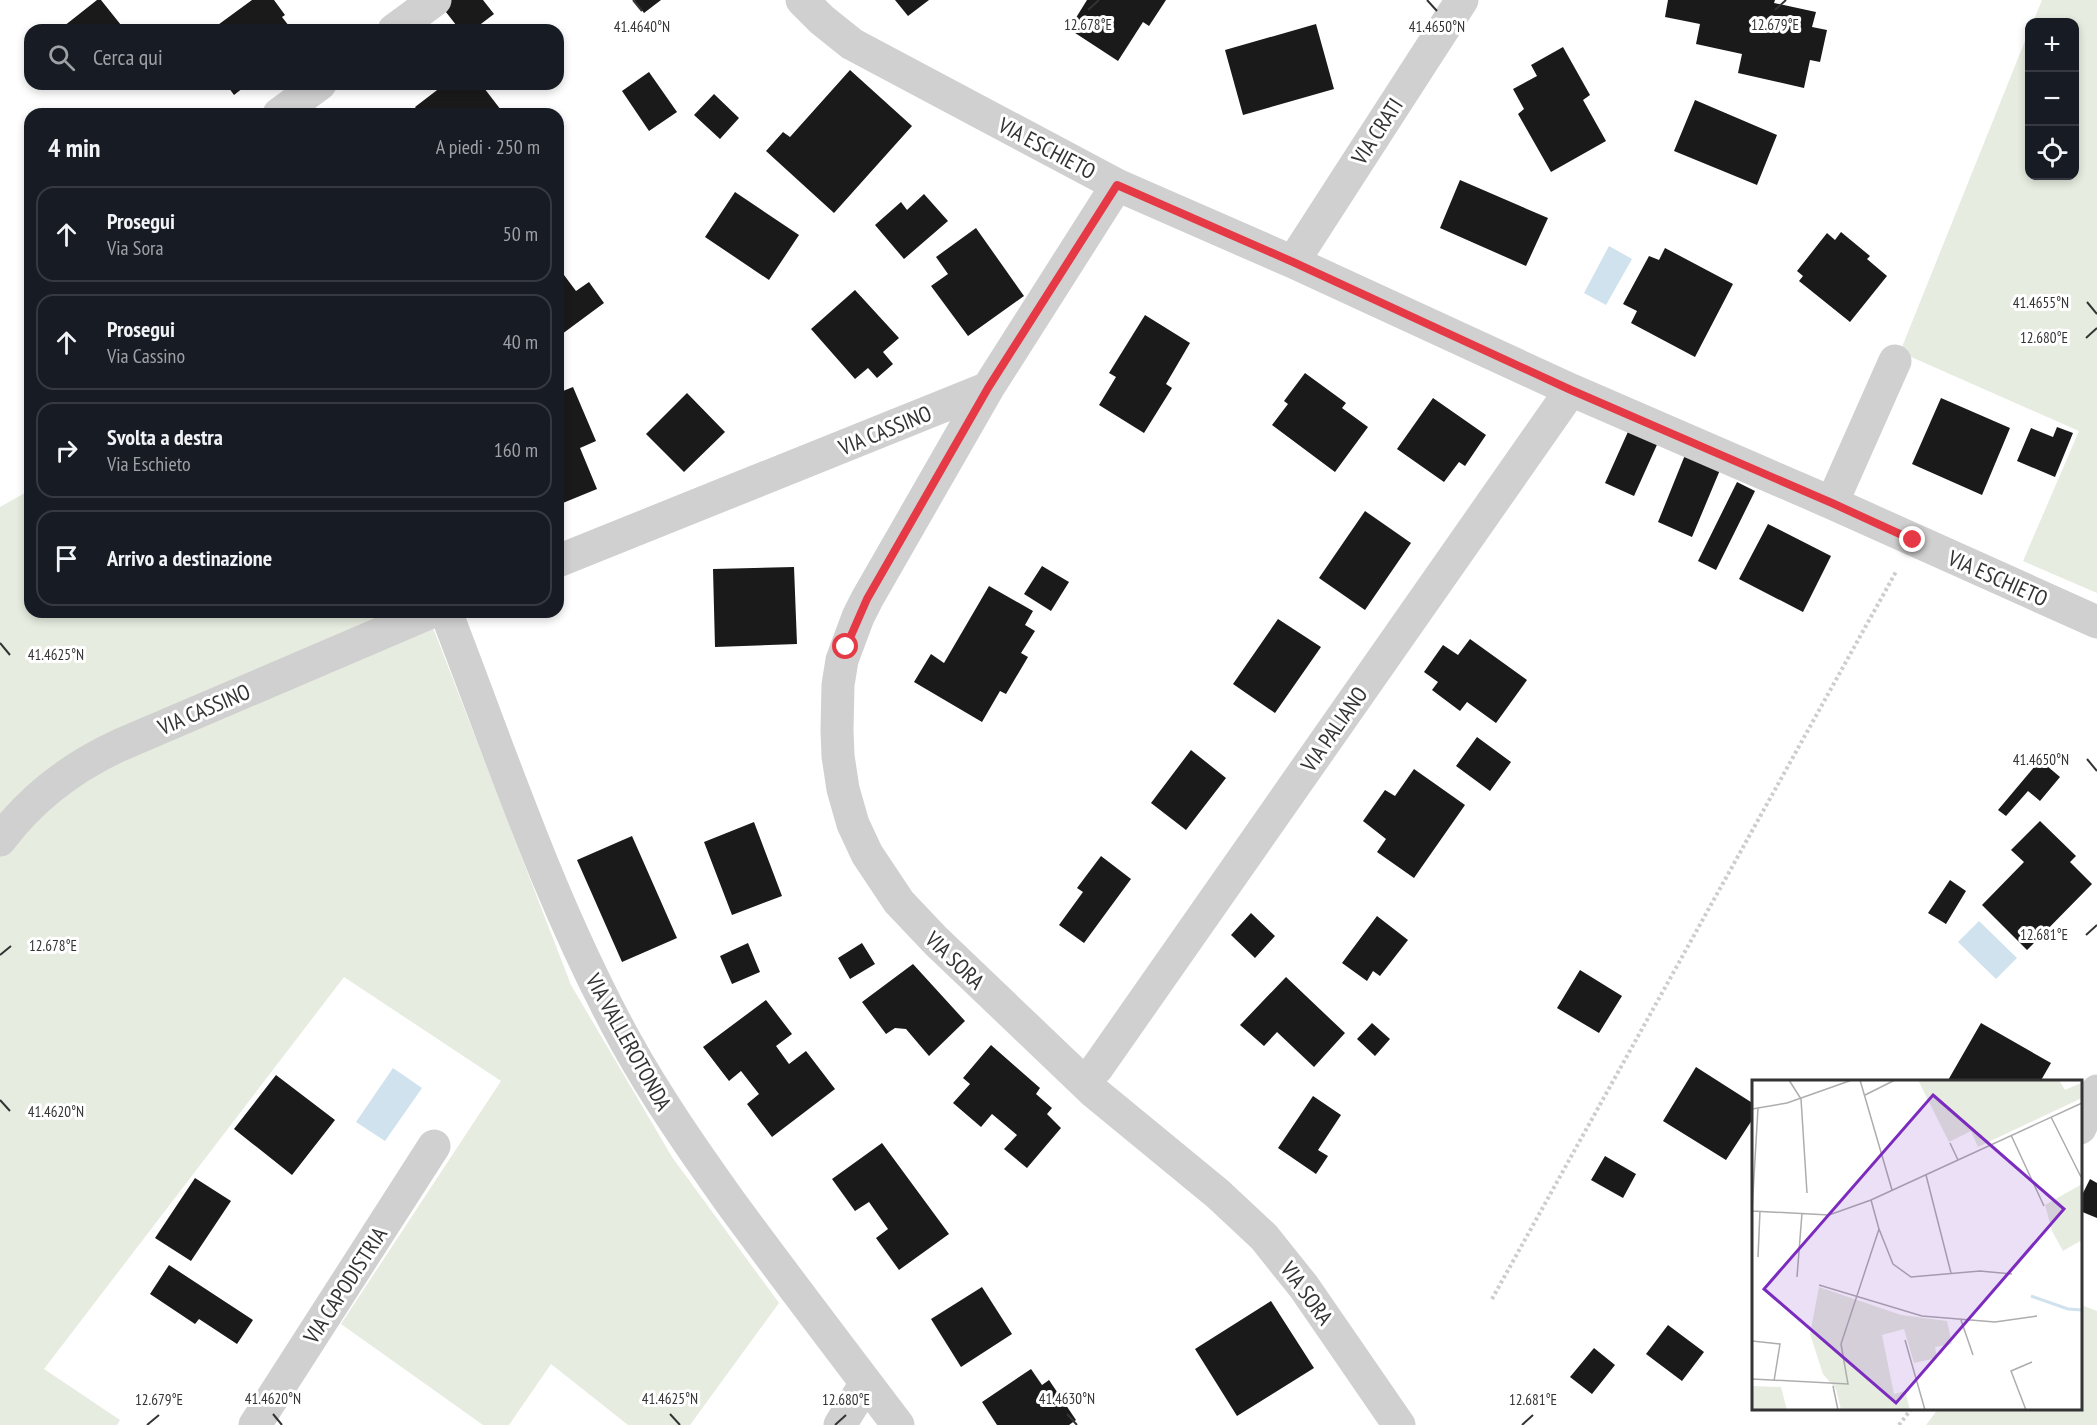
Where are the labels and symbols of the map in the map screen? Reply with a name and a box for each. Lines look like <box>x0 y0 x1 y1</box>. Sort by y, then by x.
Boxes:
text: 12.678°E <box>1064 15 1112 34</box>
text: 12.679°E <box>1751 15 1799 34</box>
text: 41.4640°N <box>614 17 670 36</box>
text: 41.4650°N <box>1409 17 1465 36</box>
street label: VIA CRATI <box>1345 92 1409 170</box>
street label: VIA ESCHIETO <box>993 110 1100 185</box>
text: 41.4655°N <box>2013 293 2069 312</box>
text: 12.680°E <box>2020 328 2068 347</box>
street label: VIA CASSINO <box>834 399 935 462</box>
route end <box>1899 526 1925 552</box>
street label: VIA ESCHIETO <box>1943 543 2052 612</box>
route start <box>832 633 858 659</box>
text: 41.4625°N <box>28 645 84 664</box>
street label: VIA CASSINO <box>153 677 254 741</box>
street label: VIA PALIANO <box>1294 681 1373 778</box>
text: 41.4650°N <box>2013 750 2069 769</box>
street label: VIA SORA <box>919 924 991 995</box>
text: 12.681°E <box>2020 925 2068 944</box>
text: 12.678°E <box>29 936 77 955</box>
street label: VIA VALLEROTONDA <box>579 968 678 1116</box>
inset map <box>1752 1080 2082 1410</box>
text: 41.4620°N <box>28 1102 84 1121</box>
street label: VIA CAPODISTRIA <box>296 1221 393 1349</box>
street label: VIA SORA <box>1274 1255 1340 1331</box>
text: 41.4620°N <box>245 1389 301 1408</box>
text: 41.4625°N <box>642 1389 698 1408</box>
text: 41.4630°N <box>1039 1389 1095 1408</box>
text: 12.679°E <box>135 1390 183 1409</box>
text: 12.680°E <box>822 1390 870 1409</box>
text: 12.681°E <box>1509 1390 1557 1409</box>

